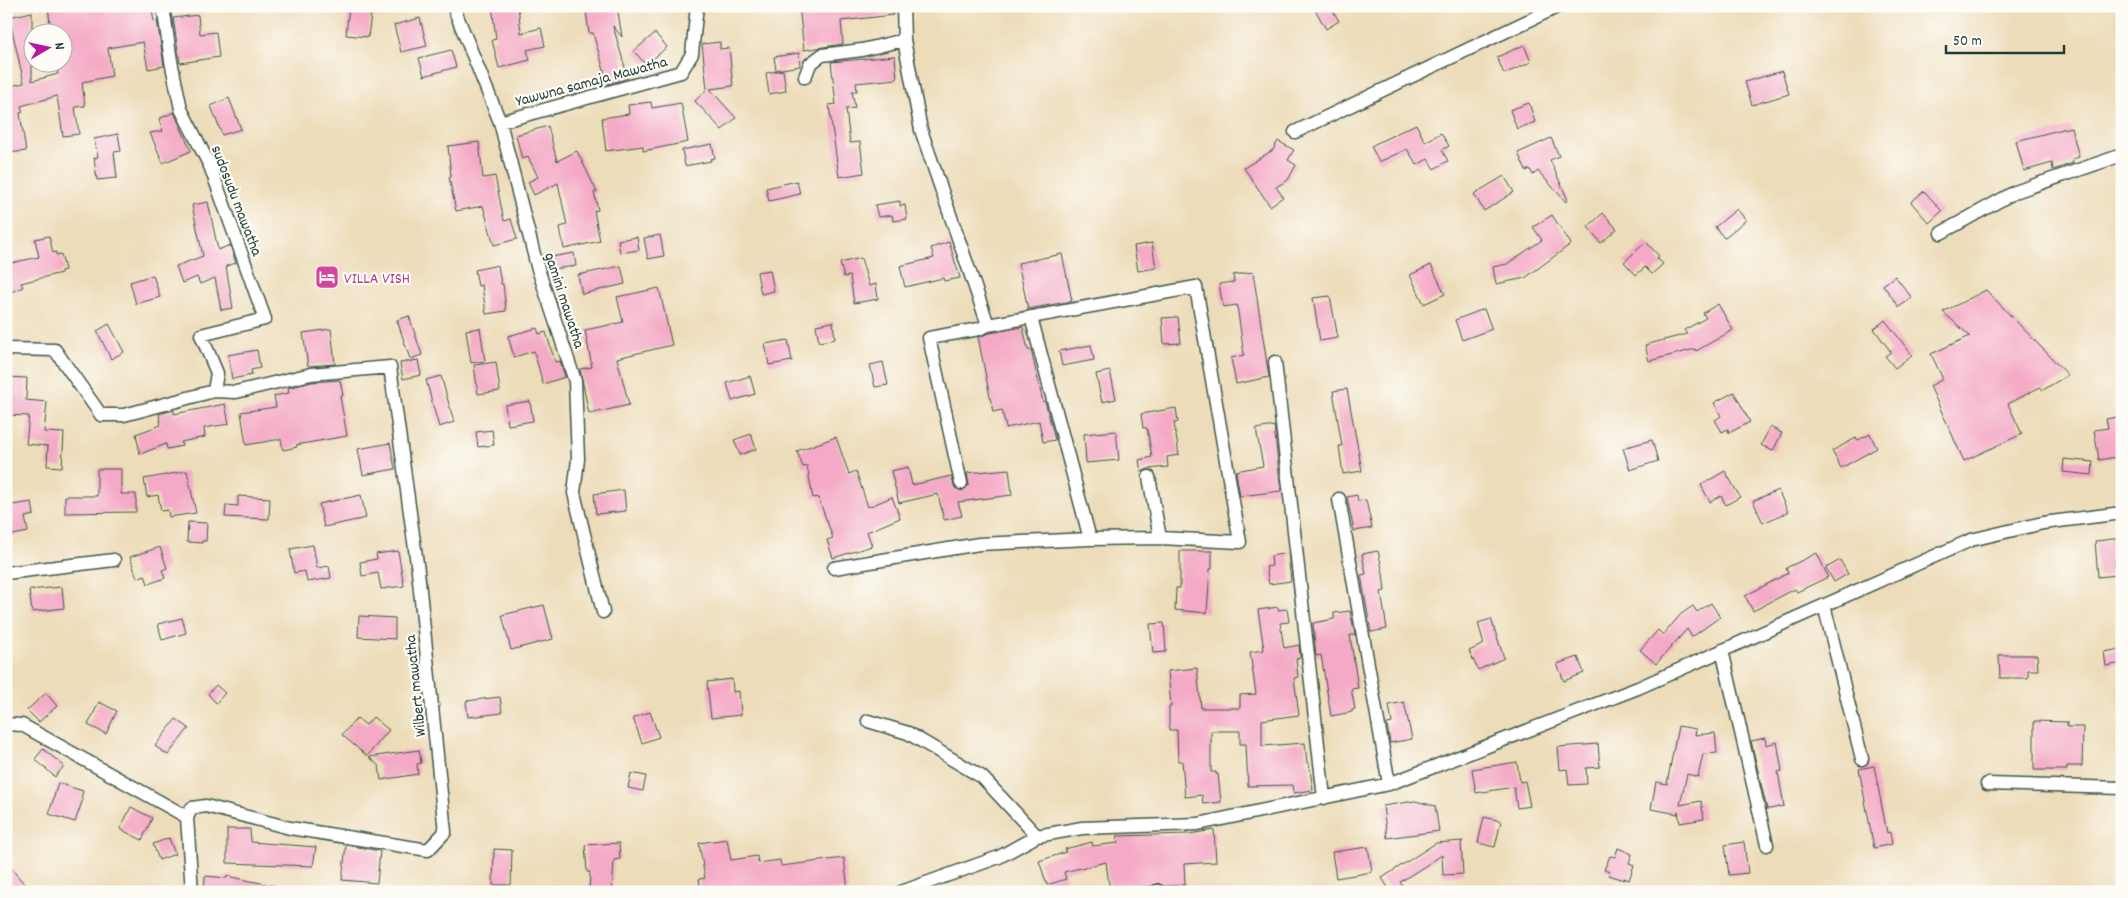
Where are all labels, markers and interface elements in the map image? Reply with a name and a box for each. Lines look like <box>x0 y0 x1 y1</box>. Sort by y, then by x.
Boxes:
north arrow <box>22 22 72 72</box>
scale bar <box>1946 22 2063 54</box>
text: 50 m <box>1953 31 1982 53</box>
text: N <box>48 41 69 51</box>
street label: Yawwna samaja Mawatha <box>513 51 670 114</box>
street label: sudosudu mawatha <box>204 142 268 260</box>
street label: gamini mawatha <box>537 250 590 352</box>
hotel icon: VILLA VISH <box>314 264 340 290</box>
place label: VILLA VISH <box>344 268 410 291</box>
street label: Wilbert mawatha <box>400 633 433 738</box>

